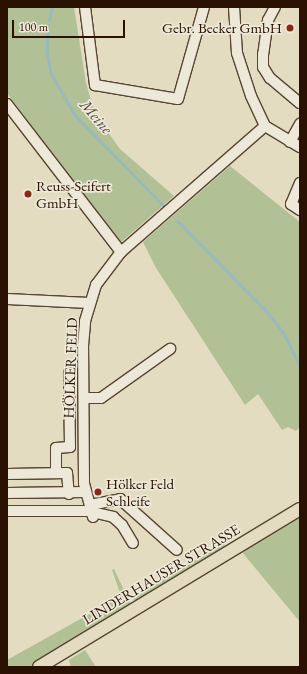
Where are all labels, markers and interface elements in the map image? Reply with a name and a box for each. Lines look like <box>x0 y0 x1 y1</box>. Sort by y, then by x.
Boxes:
scale bar <box>14 12 127 38</box>
text: 100 m <box>19 19 48 35</box>
place label: Gebr. Becker GmbH <box>162 19 282 37</box>
marker: Gebr. Becker GmbH <box>285 23 295 33</box>
water label: Meine <box>76 96 116 138</box>
place label: Reuss-Seifert GmbH <box>36 176 111 211</box>
marker: Reuss-Seifert GmbH <box>23 189 33 199</box>
street label: HÖLKER FELD <box>59 317 81 419</box>
place label: Hölker Feld Schleife <box>106 474 174 509</box>
marker: Hölker Feld Schleife <box>93 487 103 497</box>
street label: LINDERHAUSER STRASSE <box>79 520 243 628</box>

